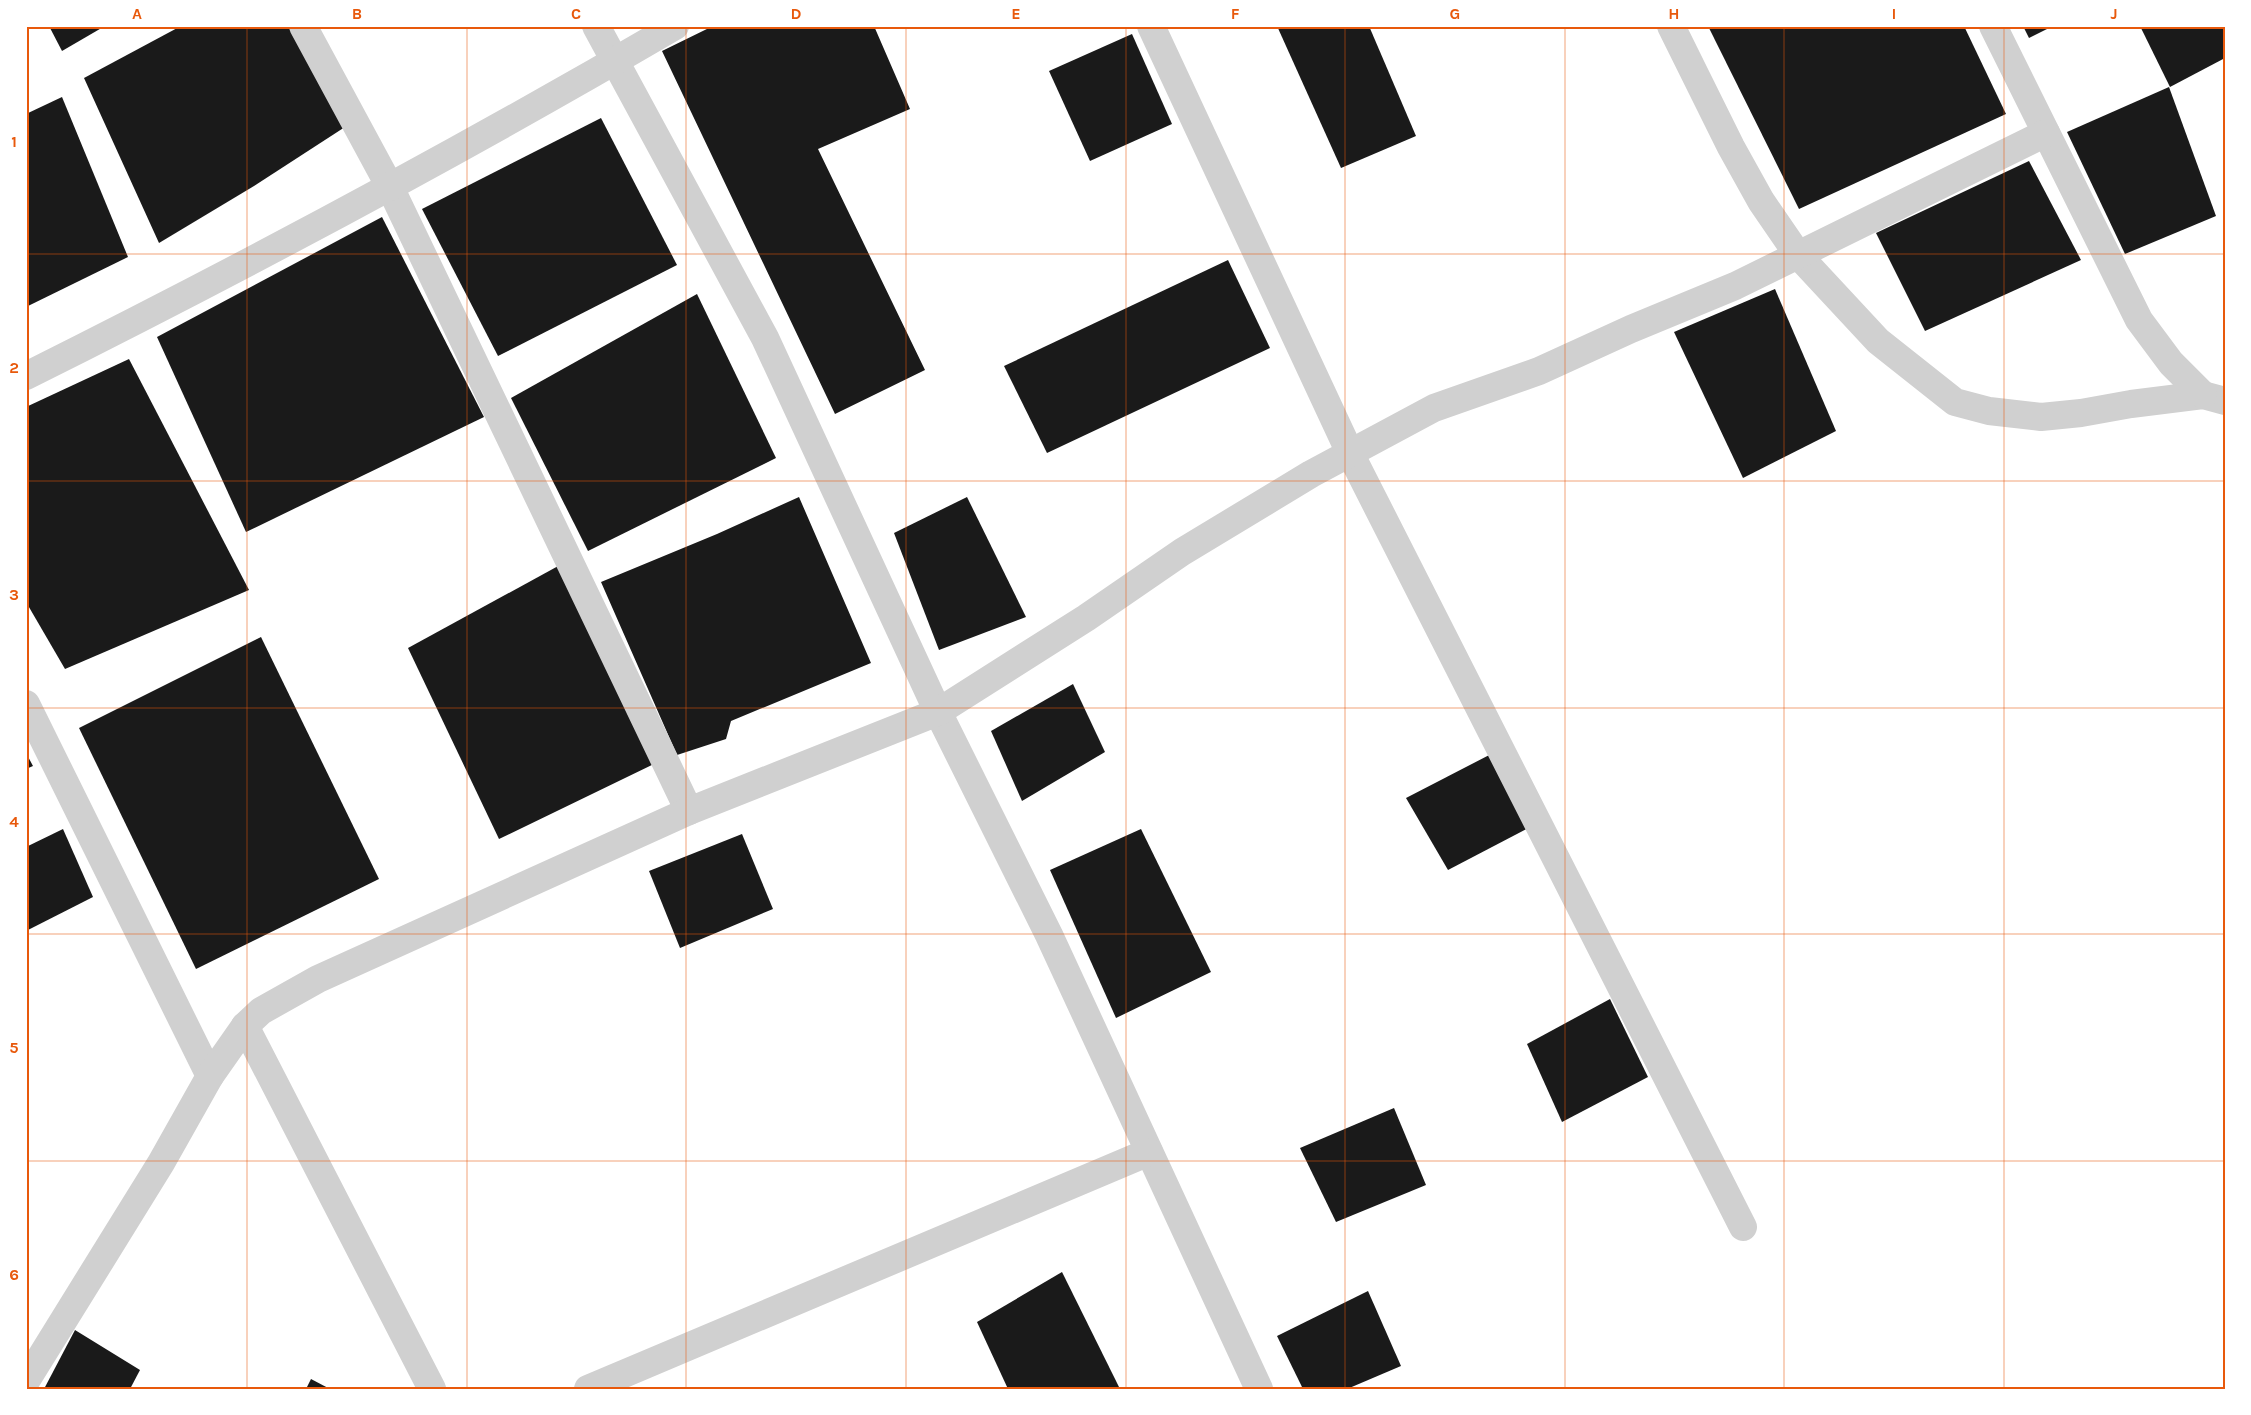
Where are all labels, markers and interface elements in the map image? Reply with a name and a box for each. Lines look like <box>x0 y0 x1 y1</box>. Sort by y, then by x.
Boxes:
text: A <box>132 4 142 23</box>
text: B <box>352 4 362 23</box>
text: C <box>571 4 581 23</box>
text: D <box>791 4 802 23</box>
text: E <box>1011 4 1021 23</box>
text: F <box>1231 4 1240 23</box>
text: G <box>1450 4 1460 23</box>
text: H <box>1668 4 1680 23</box>
text: I <box>1892 4 1896 23</box>
text: J <box>2110 4 2118 23</box>
text: 1 <box>11 132 17 151</box>
text: 2 <box>9 358 19 377</box>
text: 3 <box>9 585 19 604</box>
text: 4 <box>9 812 19 831</box>
text: 5 <box>9 1038 19 1057</box>
text: 6 <box>9 1265 19 1284</box>

